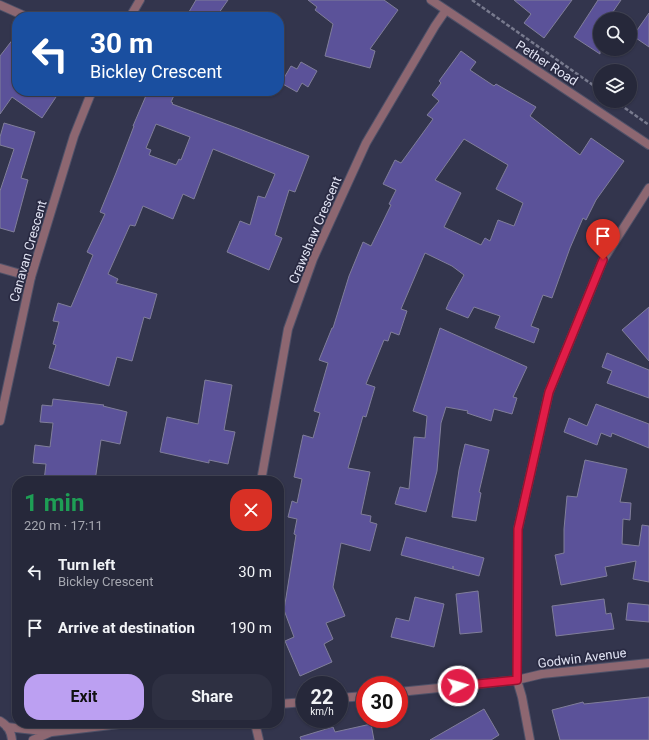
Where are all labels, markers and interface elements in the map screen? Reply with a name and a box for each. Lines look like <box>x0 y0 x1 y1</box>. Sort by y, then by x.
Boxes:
map controls <box>593 12 637 108</box>
button: search <box>593 12 637 56</box>
text: 30 m <box>90 27 153 60</box>
icon: left <box>24 28 76 80</box>
street label: Pether Road <box>513 37 581 89</box>
text: Bickley Crescent <box>90 61 222 82</box>
button: layers <box>593 64 637 108</box>
street label: Crawshaw Crescent <box>286 174 344 286</box>
street label: Canavan Crescent <box>6 199 50 303</box>
pin <box>586 219 620 260</box>
icon: arrive <box>592 225 614 247</box>
text: 1 min <box>24 489 84 517</box>
button: close <box>230 489 272 531</box>
text: 220 m · 17:11 <box>24 518 103 533</box>
text: Turn left <box>58 556 115 574</box>
icon: left <box>24 561 46 583</box>
text: 30 m <box>238 563 272 581</box>
text: Bickley Crescent <box>58 574 153 589</box>
icon: arrive <box>24 617 46 639</box>
text: Arrive at destination <box>58 619 195 637</box>
text: 190 m <box>230 619 272 637</box>
street label: Godwin Avenue <box>537 645 627 671</box>
position arrow <box>437 665 479 707</box>
button: Exit <box>24 674 144 720</box>
button: Share <box>152 674 272 720</box>
speed limit sign: 30 <box>356 676 408 728</box>
text: 22 <box>311 685 333 709</box>
text: km/h <box>310 706 334 717</box>

